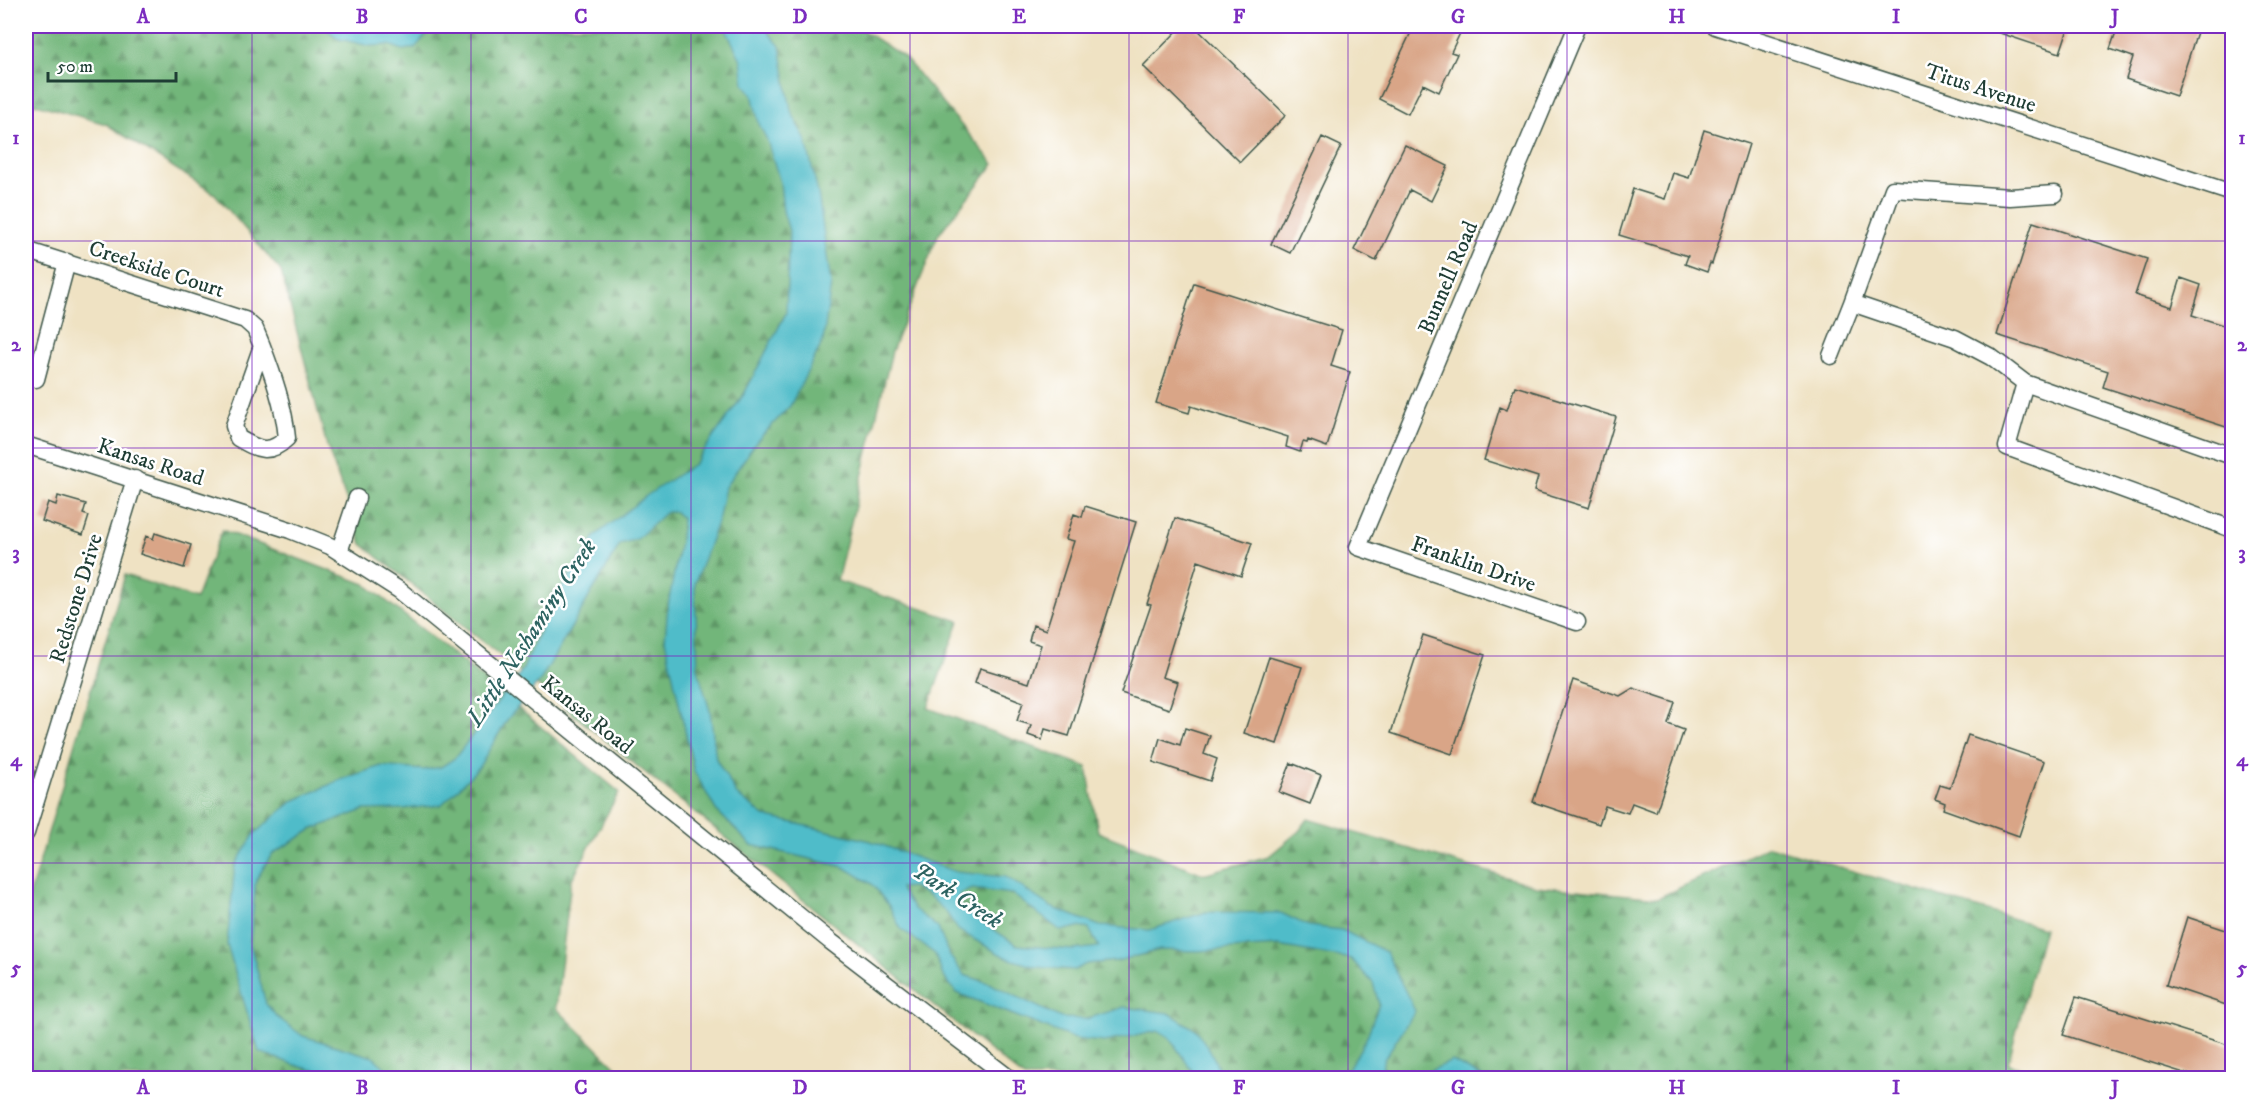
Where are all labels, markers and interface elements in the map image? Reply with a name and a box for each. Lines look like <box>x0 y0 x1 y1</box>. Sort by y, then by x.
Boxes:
text: A <box>136 5 151 30</box>
text: B <box>356 5 368 30</box>
text: C <box>574 5 588 30</box>
text: D <box>793 5 808 30</box>
text: E <box>1012 5 1026 30</box>
text: F <box>1233 5 1246 30</box>
text: G <box>1451 5 1465 30</box>
text: H <box>1669 5 1686 30</box>
text: I <box>1892 5 1900 30</box>
text: J <box>2109 5 2119 30</box>
scale bar <box>48 45 176 83</box>
text: 50 m <box>57 56 93 78</box>
street label: Titus Avenue <box>1922 58 2040 119</box>
text: 1 <box>12 126 20 151</box>
text: 1 <box>2238 126 2246 151</box>
street label: Bunnell Road <box>1412 217 1484 338</box>
street label: Creekside Court <box>85 235 228 304</box>
text: 2 <box>11 333 22 358</box>
text: 2 <box>2237 333 2248 358</box>
street label: Kansas Road <box>94 432 207 492</box>
street label: Redstone Drive <box>44 530 109 666</box>
street label: Franklin Drive <box>1408 531 1539 598</box>
water label: Little Neshaminy Creek <box>459 533 604 733</box>
text: 3 <box>12 541 20 566</box>
text: 3 <box>2238 541 2246 566</box>
street label: Kansas Road <box>536 670 639 760</box>
text: 4 <box>10 748 23 773</box>
text: 4 <box>2236 748 2249 773</box>
water label: Park Creek <box>907 856 1008 936</box>
text: 5 <box>10 956 21 981</box>
text: 5 <box>2236 956 2247 981</box>
text: A <box>136 1076 151 1101</box>
text: B <box>356 1076 368 1101</box>
text: C <box>574 1076 588 1101</box>
text: D <box>793 1076 808 1101</box>
text: E <box>1012 1076 1026 1101</box>
text: F <box>1233 1076 1246 1101</box>
text: G <box>1451 1076 1465 1101</box>
text: H <box>1669 1076 1686 1101</box>
text: I <box>1892 1076 1900 1101</box>
text: J <box>2109 1076 2119 1101</box>

